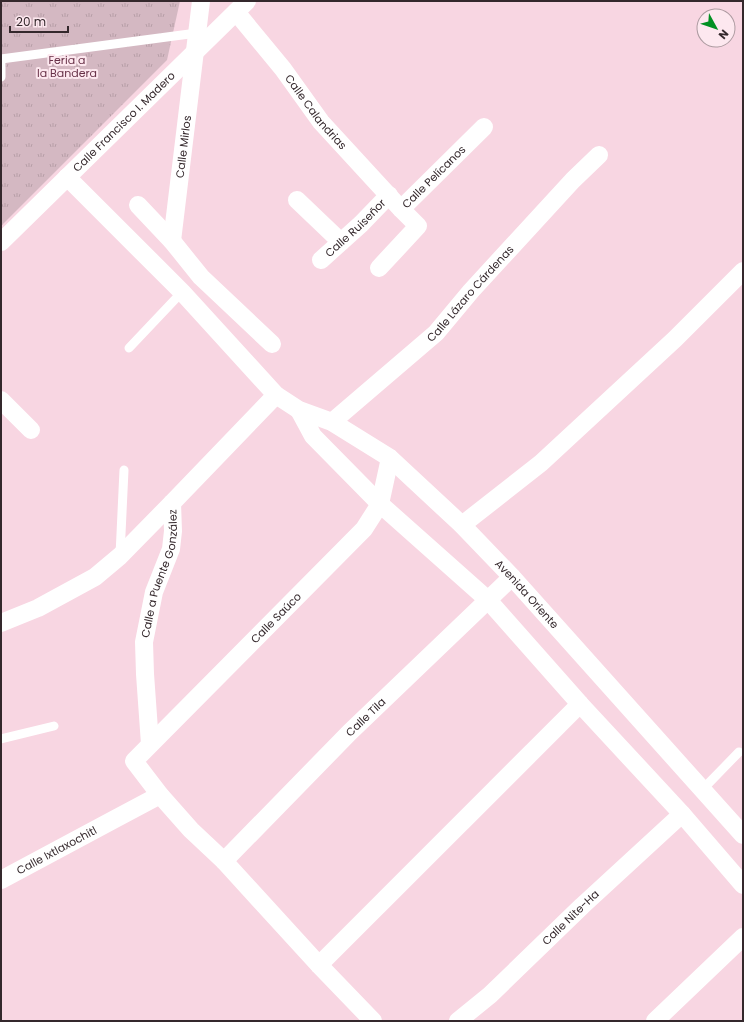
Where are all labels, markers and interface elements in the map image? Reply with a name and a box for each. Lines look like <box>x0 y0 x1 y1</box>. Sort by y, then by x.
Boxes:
scale bar <box>10 8 68 34</box>
north arrow <box>696 8 736 48</box>
text: 20 m <box>16 13 46 30</box>
text: N <box>715 26 732 43</box>
park label: Feria a la Bandera <box>37 52 97 81</box>
street label: Calle Francisco I. Madero <box>69 68 179 175</box>
street label: Calle Calandrias <box>281 71 351 153</box>
street label: Calle Mirlos <box>172 114 195 179</box>
street label: Calle Pelícanos <box>398 141 469 212</box>
street label: Calle Ruiseñor <box>321 195 389 261</box>
street label: Calle Lázaro Cárdenas <box>423 241 517 346</box>
street label: Calle a Puente González <box>137 509 181 639</box>
street label: Avenida Oriente <box>491 556 563 632</box>
street label: Calle Saúco <box>247 589 305 647</box>
street label: Calle Tila <box>342 694 389 740</box>
street label: Calle Ixtlaxochitl <box>14 822 99 878</box>
street label: Calle Nite-Ha <box>538 886 603 949</box>

